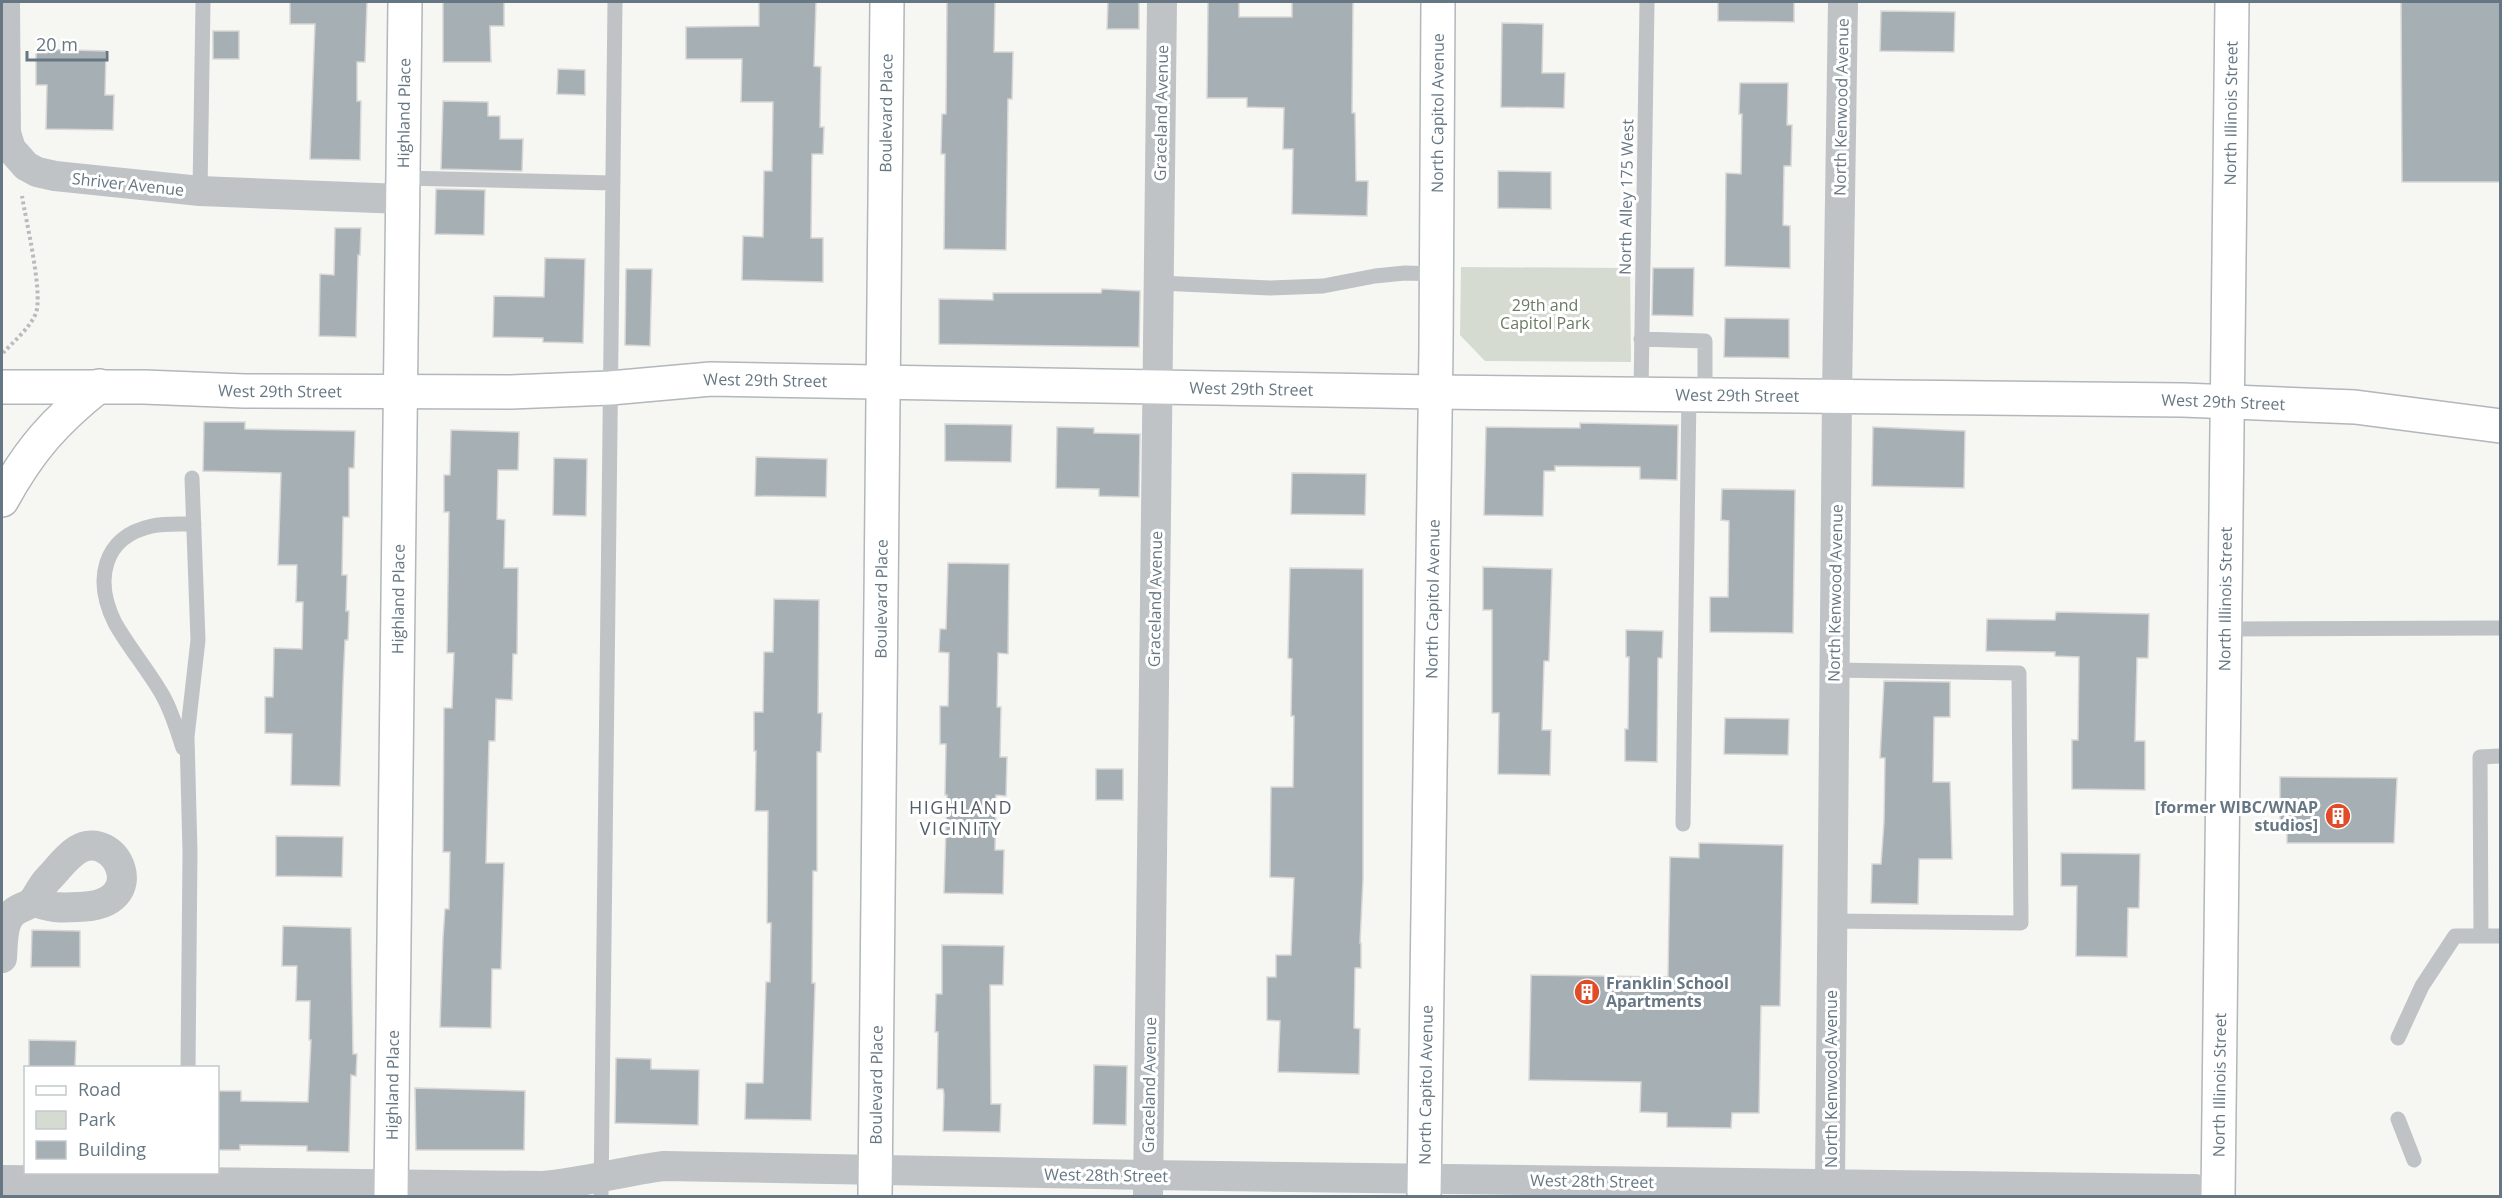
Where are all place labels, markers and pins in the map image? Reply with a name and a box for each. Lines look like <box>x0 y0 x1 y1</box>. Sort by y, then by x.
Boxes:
place label: [former WIBC/WNAP studios] <box>2155 796 2318 836</box>
building icon: [former WIBC/WNAP studios] <box>2323 801 2353 831</box>
place label: Franklin School Apartments <box>1606 972 1729 1012</box>
building icon: Franklin School Apartments <box>1572 977 1602 1007</box>

